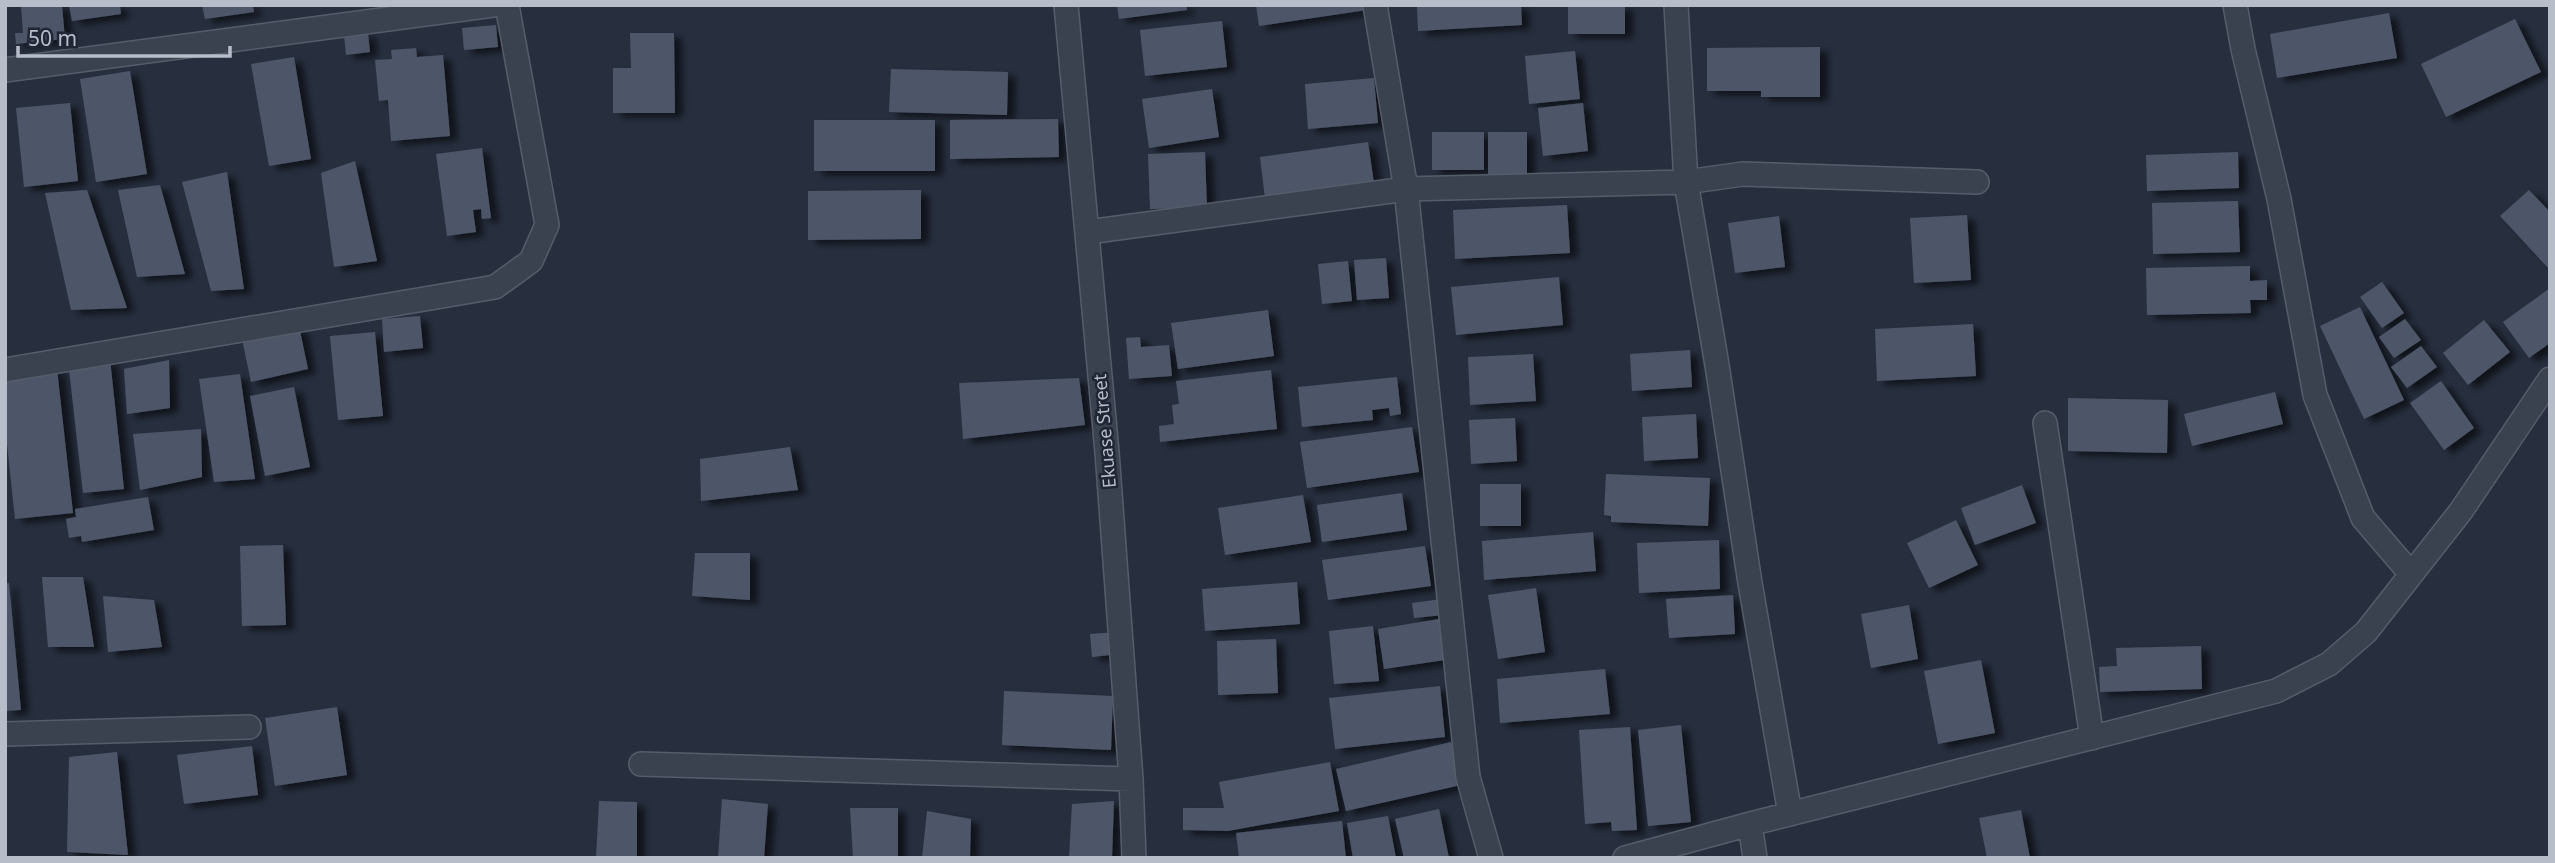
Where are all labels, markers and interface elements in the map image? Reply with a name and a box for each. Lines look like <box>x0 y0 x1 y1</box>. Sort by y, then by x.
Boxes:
scale bar <box>18 14 229 58</box>
text: 50 m <box>28 24 77 52</box>
street label: Ekuase Street <box>1087 372 1121 489</box>

